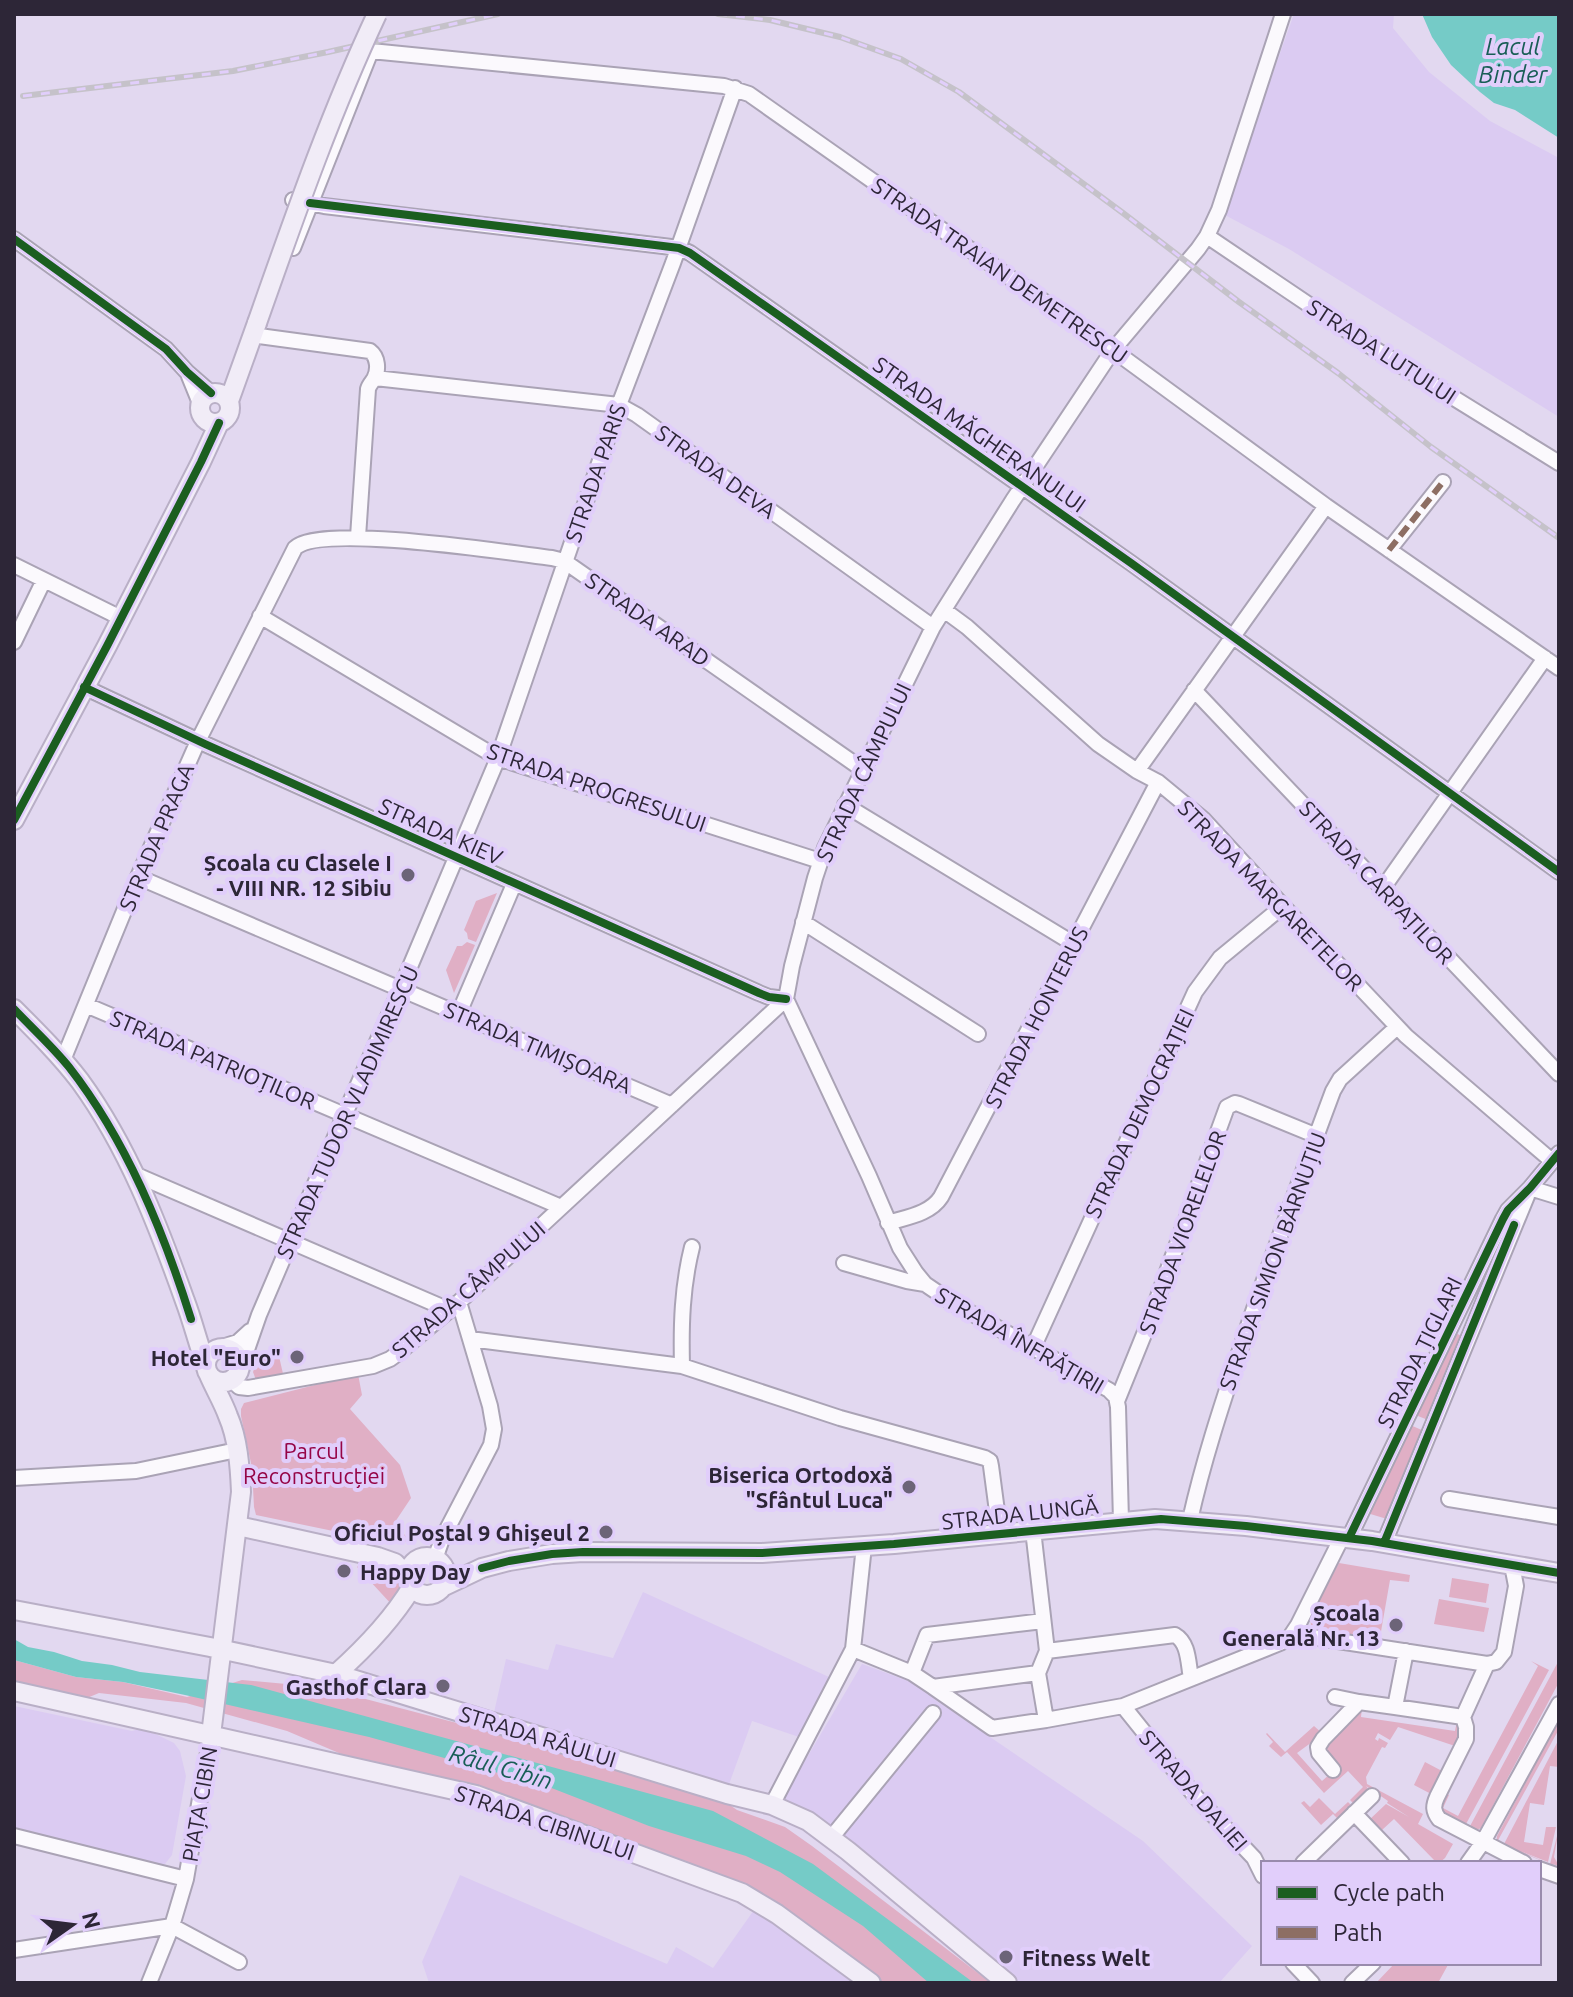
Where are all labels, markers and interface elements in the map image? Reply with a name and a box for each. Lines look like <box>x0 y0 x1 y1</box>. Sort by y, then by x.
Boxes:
water label: Lacul Binder <box>1479 33 1548 88</box>
street label: STRADA TRAIAN DEMETRESCU <box>867 172 1133 368</box>
street label: STRADA LUTULUI <box>1303 294 1461 408</box>
street label: STRADA MĂGHERANULUI <box>869 351 1091 517</box>
street label: STRADA PARIS <box>560 401 630 545</box>
street label: STRADA DEVA <box>651 419 781 523</box>
street label: STRADA ARAD <box>581 567 715 671</box>
street label: STRADA CÂMPULUI <box>810 678 915 865</box>
street label: STRADA PROGRESULUI <box>484 738 710 836</box>
street label: STRADA PRAGA <box>114 759 199 914</box>
street label: STRADA KIEV <box>375 793 507 869</box>
street label: STRADA MARGARETELOR <box>1174 795 1369 996</box>
street label: STRADA CARPAȚILOR <box>1295 795 1459 969</box>
place label: Școala cu Clasele I - VIII NR. 12 Sibiu <box>204 850 392 900</box>
marker: Școala cu Clasele I - VIII NR. 12 Sibiu <box>399 866 417 884</box>
street label: STRADA HONTERUS <box>979 922 1093 1112</box>
street label: STRADA TUDOR VLADIMIRESCU <box>271 962 423 1262</box>
street label: STRADA TIMIȘOARA <box>441 996 636 1098</box>
street label: STRADA DEMOCRAȚIEI <box>1080 1004 1198 1222</box>
street label: STRADA PATRIOȚILOR <box>107 1005 319 1114</box>
street label: STRADA VIORELELOR <box>1134 1127 1231 1337</box>
street label: STRADA SIMION BĂRNUȚIU <box>1214 1129 1330 1393</box>
street label: STRADA CÂMPULUI <box>386 1215 550 1362</box>
street label: STRADA ȚIGLARI <box>1372 1272 1466 1432</box>
street label: STRADA ÎNFRĂȚIRII <box>931 1281 1109 1398</box>
place label: Hotel "Euro" <box>151 1345 281 1370</box>
marker: Hotel "Euro" <box>288 1348 306 1366</box>
park label: Parcul Reconstrucției <box>243 1438 385 1488</box>
place label: Biserica Ortodoxă "Sfântul Luca" <box>708 1462 893 1512</box>
marker: Biserica Ortodoxă "Sfântul Luca" <box>900 1478 918 1496</box>
street label: STRADA LUNGĂ <box>940 1492 1100 1534</box>
place label: Oficiul Poștal 9 Ghișeul 2 <box>334 1520 590 1546</box>
marker: Oficiul Poștal 9 Ghișeul 2 <box>597 1523 615 1541</box>
place label: Happy Day <box>360 1559 471 1584</box>
marker: Happy Day <box>335 1562 353 1580</box>
place label: Școala Generală Nr. 13 <box>1222 1600 1380 1650</box>
marker: Școala Generală Nr. 13 <box>1387 1616 1405 1634</box>
place label: Gasthof Clara <box>286 1674 427 1699</box>
marker: Gasthof Clara <box>434 1677 452 1695</box>
street label: STRADA RÂULUI <box>457 1699 620 1772</box>
street label: STRADA DALIEI <box>1135 1725 1253 1855</box>
water label: Râul Cibin <box>446 1739 556 1795</box>
street label: PIAȚA CIBIN <box>177 1744 221 1864</box>
street label: STRADA CIBINULUI <box>452 1780 638 1864</box>
legend <box>1261 1861 1541 1965</box>
text: Cycle path <box>1333 1879 1445 1906</box>
north arrow <box>32 1885 112 1965</box>
text: N <box>78 1909 106 1931</box>
text: Path <box>1333 1919 1383 1946</box>
place label: Fitness Welt <box>1022 1945 1150 1970</box>
marker: Fitness Welt <box>997 1948 1015 1966</box>

